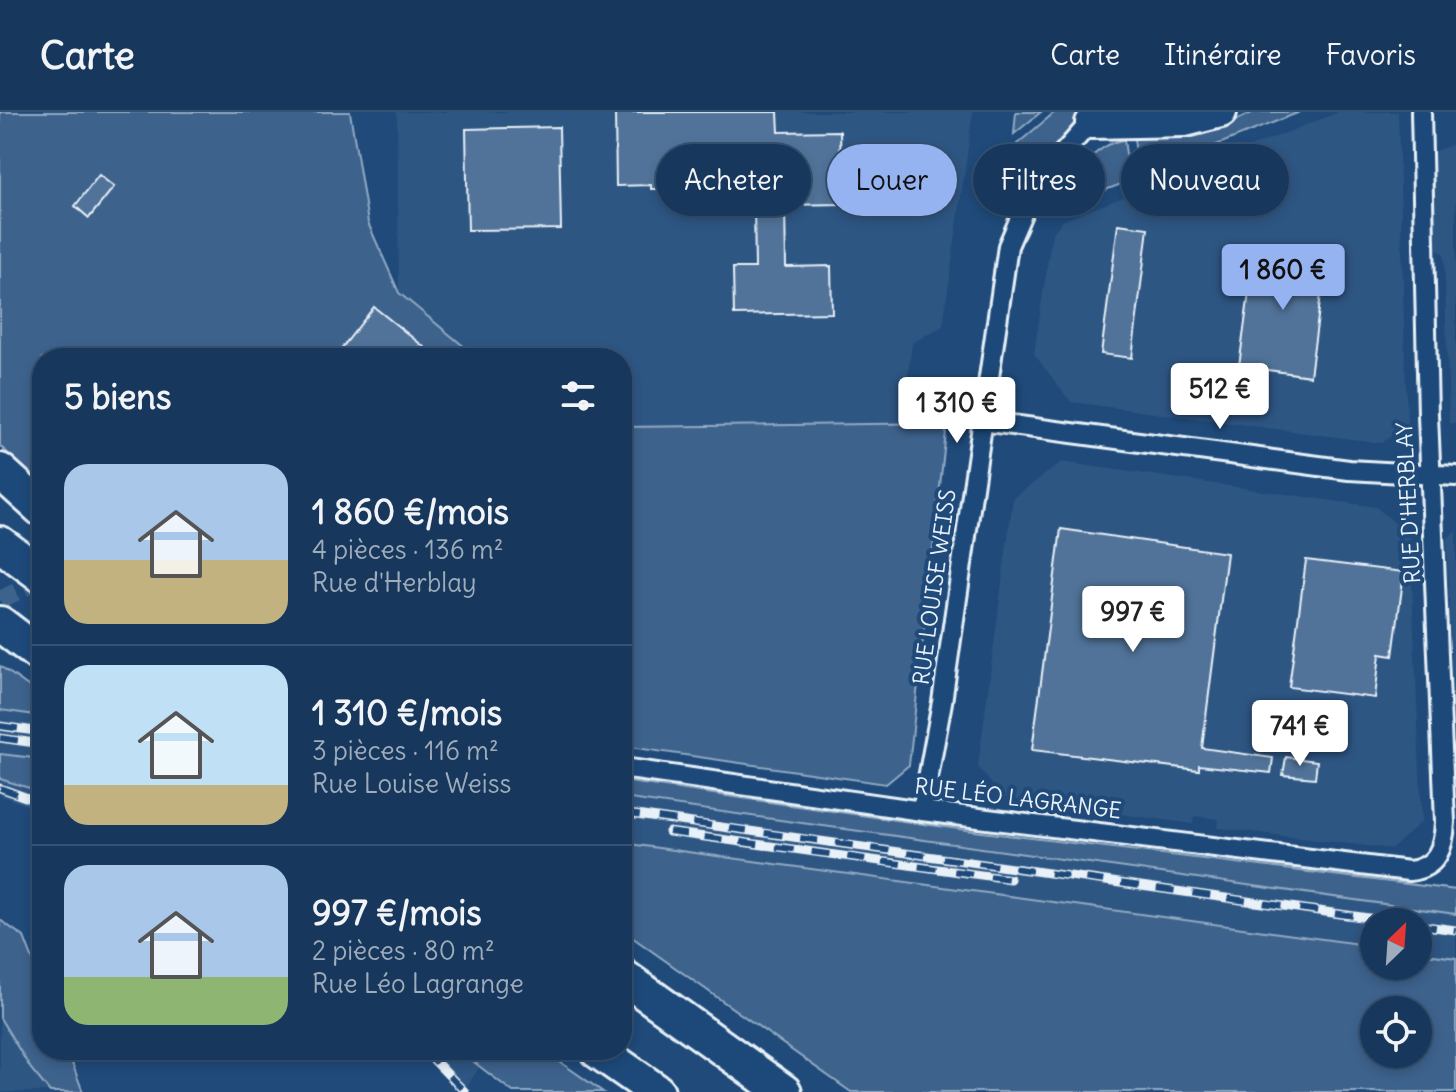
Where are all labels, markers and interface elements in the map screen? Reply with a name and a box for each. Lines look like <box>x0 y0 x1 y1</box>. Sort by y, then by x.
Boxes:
text: Carte <box>40 32 135 79</box>
text: Carte <box>1050 37 1120 73</box>
text: Itinéraire <box>1164 37 1282 73</box>
text: Favoris <box>1326 37 1416 73</box>
chip: Acheter <box>656 144 811 216</box>
chip: Louer <box>827 144 957 216</box>
chip: Filtres <box>973 144 1105 216</box>
chip: Nouveau <box>1121 144 1289 216</box>
pin: 1 860 € <box>1209 244 1357 312</box>
text: 1 860 € <box>1240 253 1326 286</box>
pin: 512 € <box>1164 363 1276 431</box>
text: 512 € <box>1189 372 1251 405</box>
icon: filters <box>556 374 600 418</box>
text: 5 biens <box>64 375 172 418</box>
pin: 1 310 € <box>883 377 1031 445</box>
text: 1 310 € <box>916 386 998 419</box>
street label: RUE D'HERBLAY <box>1390 422 1426 584</box>
street label: RUE LOUISE WEISS <box>906 487 962 687</box>
text: 1 860 €/mois <box>312 490 509 533</box>
icon: home <box>128 496 224 592</box>
text: 4 pièces · 136 m² <box>312 533 503 566</box>
text: Rue d'Herblay <box>312 566 477 599</box>
pin: 997 € <box>1077 586 1189 654</box>
text: 997 € <box>1100 595 1166 628</box>
text: 1 310 €/mois <box>312 691 502 734</box>
icon: home <box>128 697 224 793</box>
pin: 741 € <box>1244 700 1356 768</box>
text: 741 € <box>1270 709 1330 742</box>
text: 3 pièces · 116 m² <box>312 734 499 767</box>
text: Rue Louise Weiss <box>312 767 511 800</box>
street label: RUE LÉO LAGRANGE <box>913 771 1123 825</box>
text: 997 €/mois <box>312 891 482 934</box>
icon: home <box>128 897 224 993</box>
north arrow <box>1360 908 1432 980</box>
map controls <box>1360 908 1432 1068</box>
text: 2 pièces · 80 m² <box>312 934 495 967</box>
text: Rue Léo Lagrange <box>312 967 524 1000</box>
button: locate <box>1360 996 1432 1068</box>

